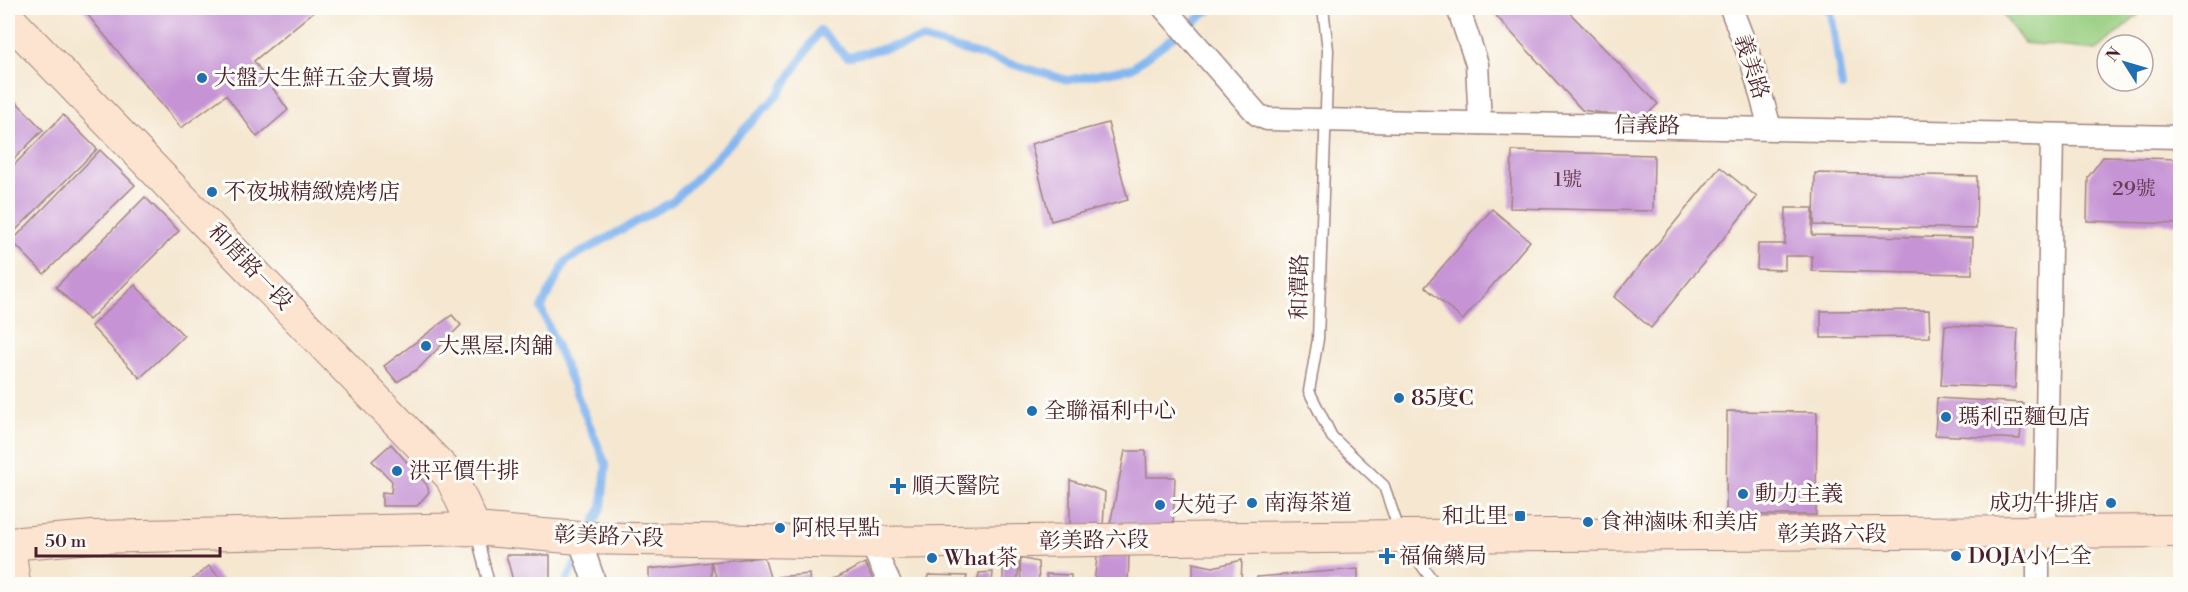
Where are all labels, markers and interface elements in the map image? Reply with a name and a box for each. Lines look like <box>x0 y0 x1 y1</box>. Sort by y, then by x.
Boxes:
street label: 義美路 <box>1728 31 1774 103</box>
north arrow <box>2095 33 2155 93</box>
text: N <box>2102 43 2126 66</box>
place label: 大盤大生鮮五金大賣場 <box>214 65 434 92</box>
marker: 大盤大生鮮五金大賣場 <box>195 71 209 85</box>
street label: 信義路 <box>1614 112 1680 140</box>
house number: 1號 <box>1554 168 1582 193</box>
house number: 29號 <box>2112 177 2156 202</box>
place label: 不夜城精緻燒烤店 <box>224 179 400 206</box>
marker: 不夜城精緻燒烤店 <box>205 185 219 199</box>
street label: 和厝路一段 <box>202 218 298 316</box>
street label: 和潭路 <box>1286 254 1314 320</box>
place label: 大黑屋.肉舖 <box>438 333 553 360</box>
marker: 大黑屋.肉舖 <box>419 339 433 353</box>
place label: 85度C <box>1411 385 1474 412</box>
marker: 85度C <box>1392 391 1406 405</box>
place label: 全聯福利中心 <box>1044 398 1176 425</box>
marker: 全聯福利中心 <box>1025 404 1039 418</box>
place label: 瑪利亞麵包店 <box>1958 404 2090 431</box>
marker: 瑪利亞麵包店 <box>1939 410 1953 424</box>
place label: 洪平價牛排 <box>409 458 519 485</box>
marker: 洪平價牛排 <box>390 464 404 478</box>
place label: 順天醫院 <box>912 473 1000 500</box>
marker: 順天醫院 <box>889 477 907 495</box>
place label: 動力主義 <box>1755 481 1843 508</box>
marker: 動力主義 <box>1736 487 1750 501</box>
place label: 南海茶道 <box>1264 490 1352 517</box>
place label: 成功牛排店 <box>1989 490 2099 517</box>
place label: 大苑子 <box>1172 492 1238 519</box>
marker: 南海茶道 <box>1245 496 1259 510</box>
marker: 成功牛排店 <box>2104 496 2118 510</box>
marker: 大苑子 <box>1153 498 1167 512</box>
place label: 和北里 <box>1442 503 1508 530</box>
marker: 和北里 <box>1513 509 1527 523</box>
place label: 食神滷味 和美店 <box>1600 509 1759 536</box>
place label: 阿根早點 <box>792 515 880 542</box>
marker: 食神滷味 和美店 <box>1581 515 1595 529</box>
scale bar <box>36 520 220 558</box>
marker: 阿根早點 <box>773 521 787 535</box>
street label: 彰美路六段 <box>1777 521 1887 548</box>
street label: 彰美路六段 <box>554 522 664 552</box>
street label: 彰美路六段 <box>1039 527 1149 555</box>
text: 50 m <box>45 530 87 553</box>
place label: 福倫藥局 <box>1399 543 1487 570</box>
place label: DOJA小仁全 <box>1968 543 2092 570</box>
place label: What茶 <box>943 545 1018 572</box>
marker: 福倫藥局 <box>1380 549 1394 563</box>
marker: DOJA小仁全 <box>1949 549 1963 563</box>
marker: What茶 <box>925 551 939 565</box>

